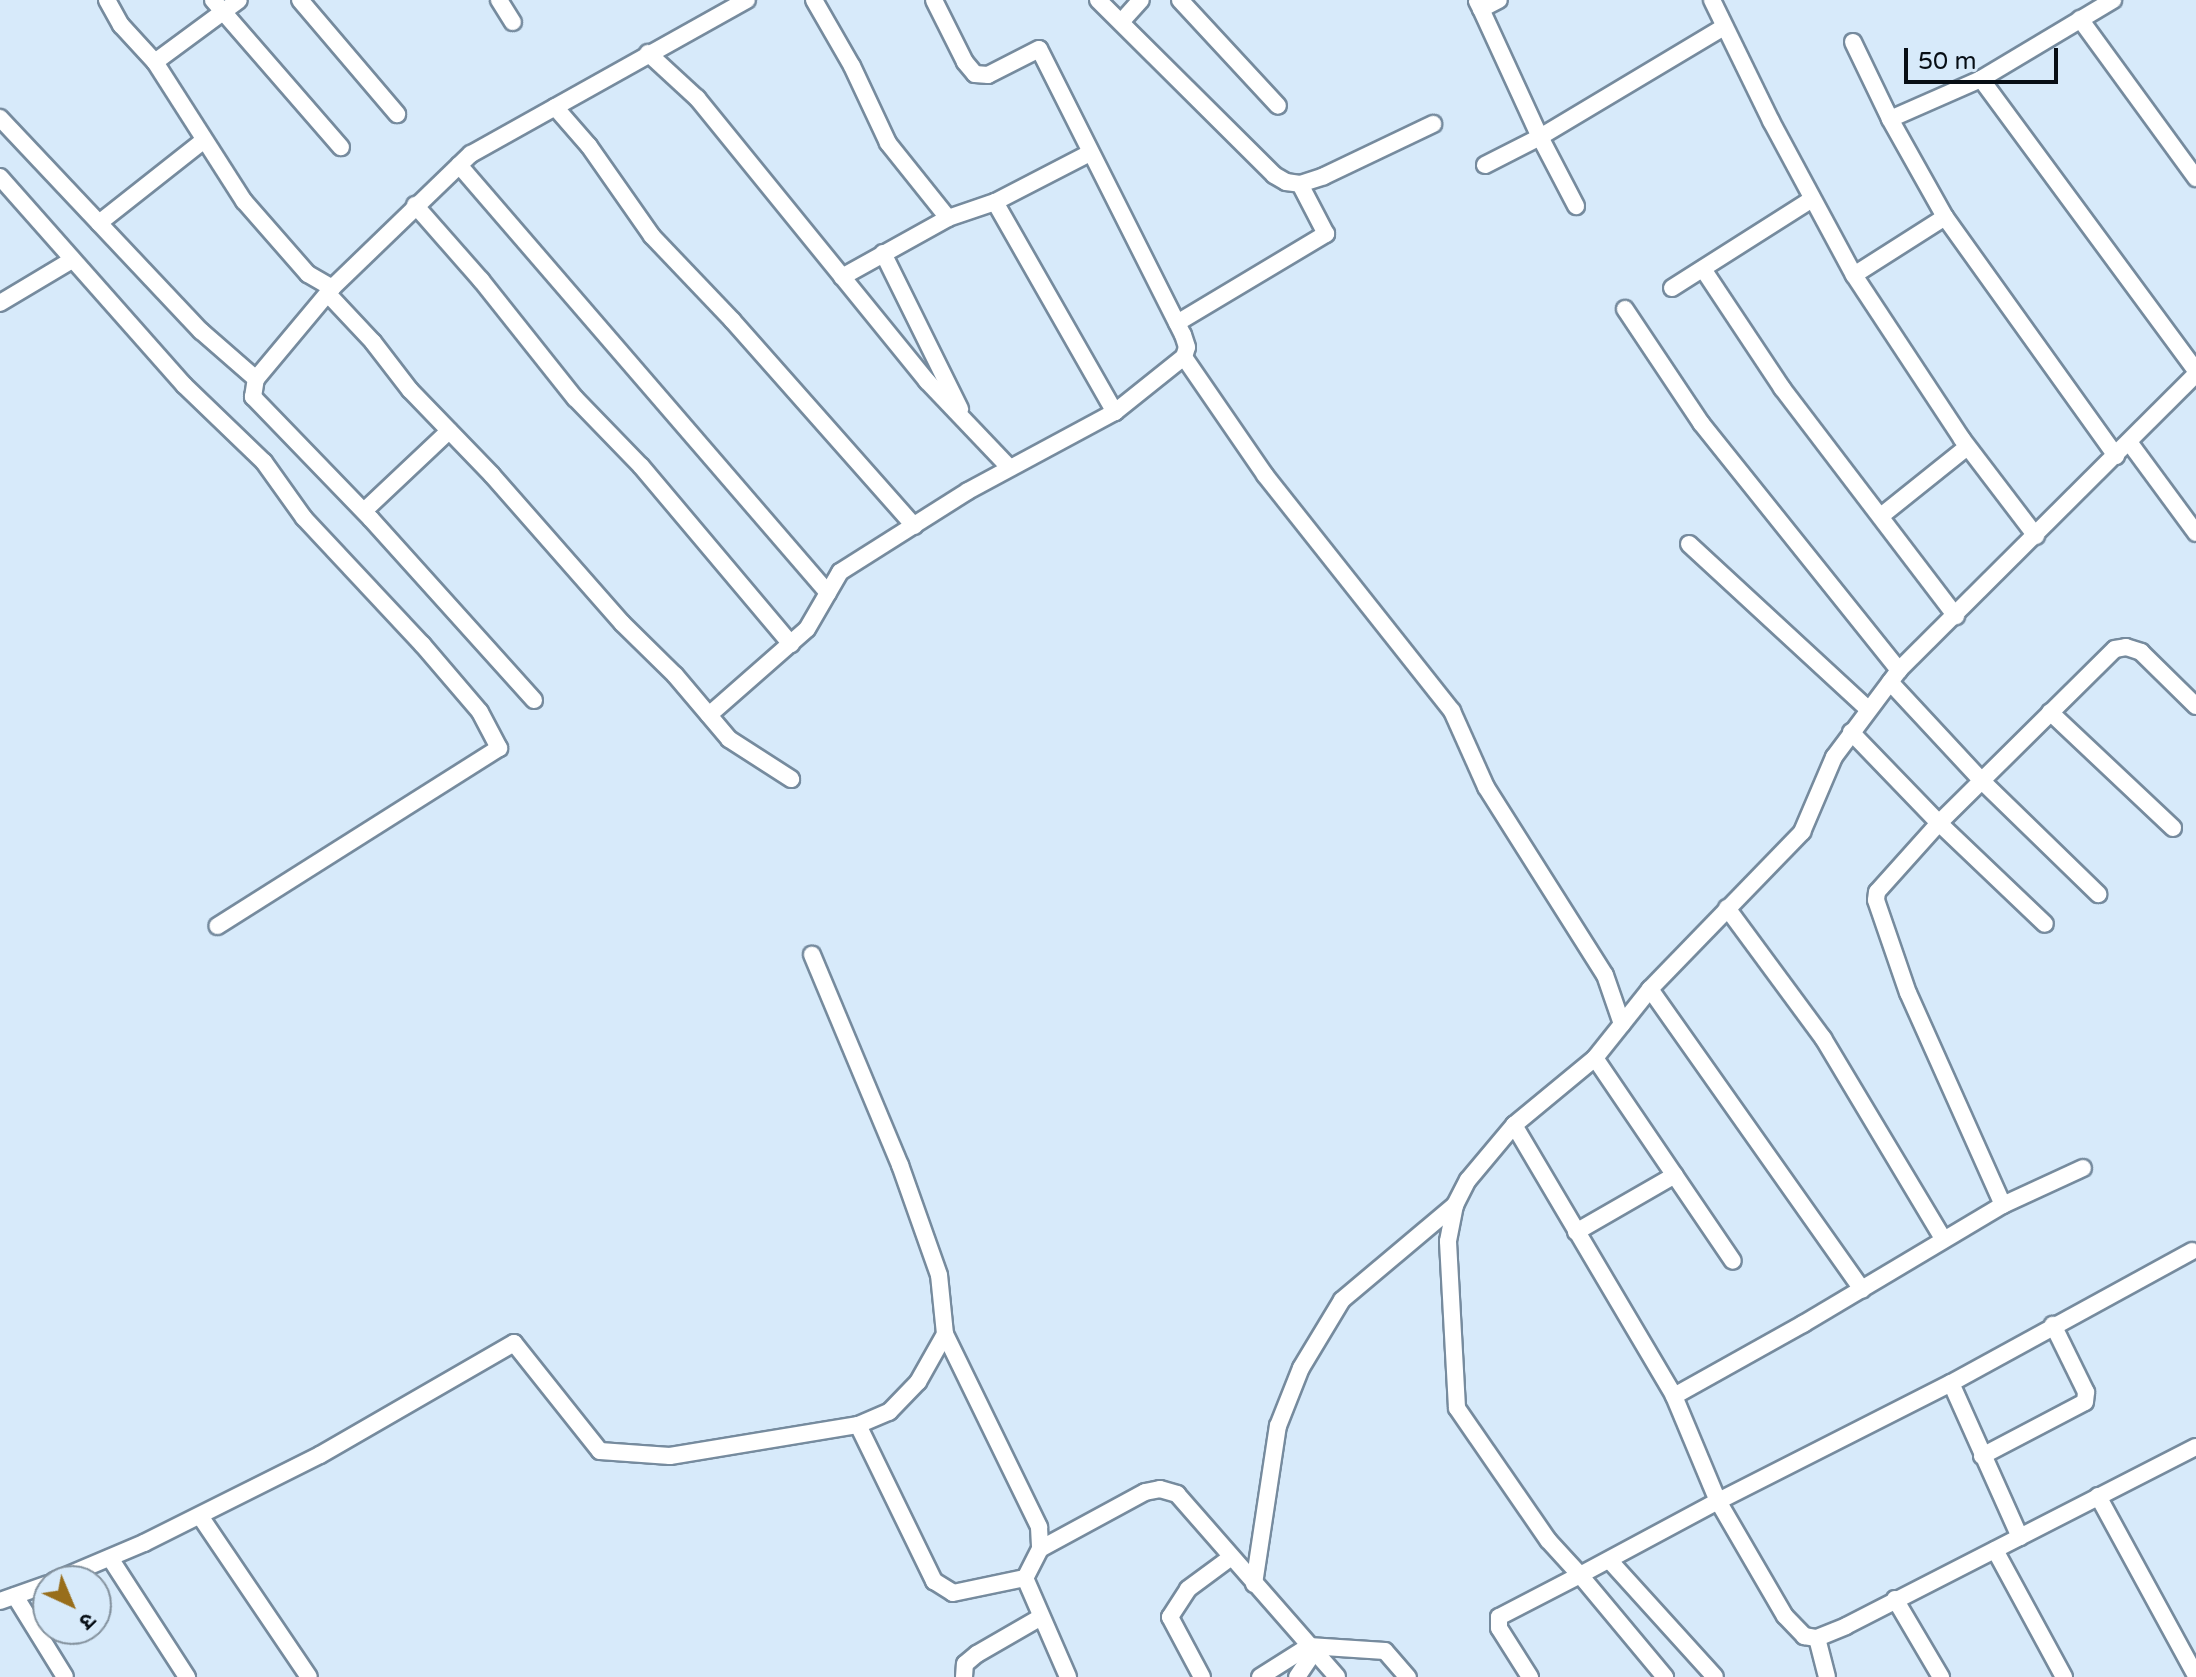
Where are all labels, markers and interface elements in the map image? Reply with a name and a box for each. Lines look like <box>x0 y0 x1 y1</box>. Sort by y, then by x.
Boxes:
scale bar <box>1908 32 2062 82</box>
text: 50 m <box>1918 47 1976 76</box>
north arrow <box>32 1565 112 1645</box>
text: उ <box>74 1607 101 1635</box>

